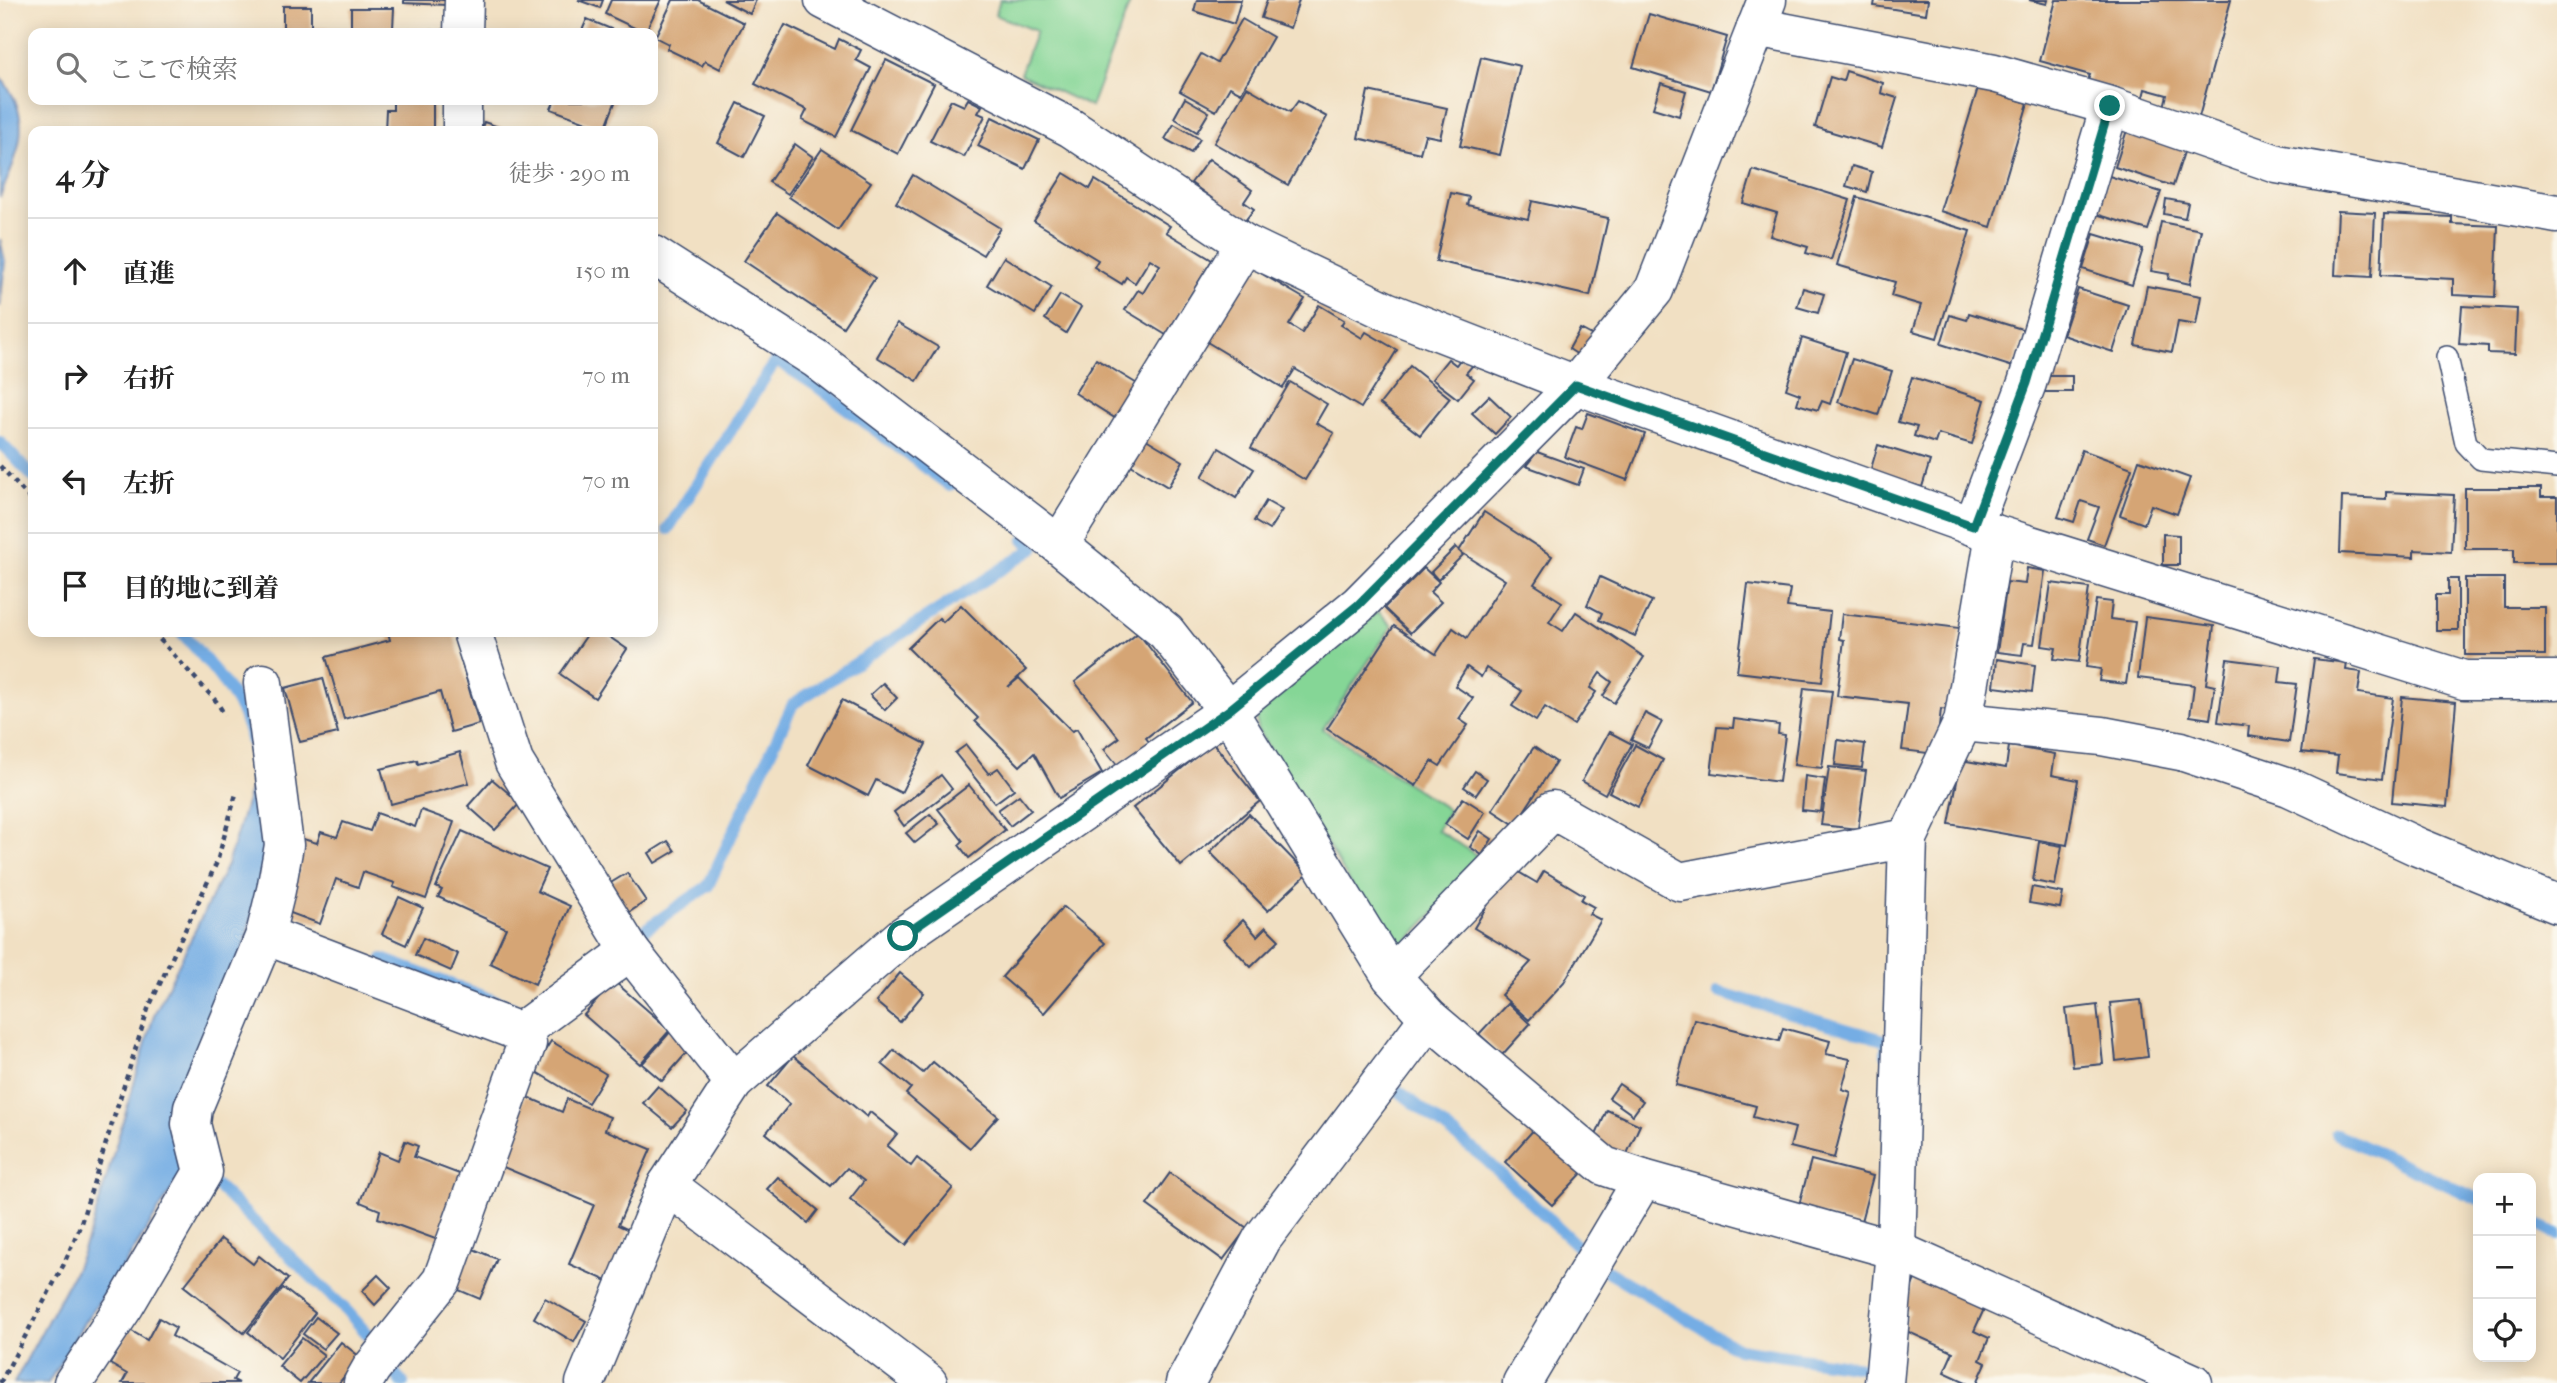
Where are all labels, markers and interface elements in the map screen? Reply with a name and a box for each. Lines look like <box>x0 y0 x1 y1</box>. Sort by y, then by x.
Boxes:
search box <box>28 28 658 105</box>
icon: search <box>52 48 90 86</box>
text: ここで検索 <box>108 54 238 85</box>
route end <box>2094 90 2125 121</box>
text: 4 分 <box>56 158 110 193</box>
text: 徒歩 · 290 m <box>509 160 630 187</box>
icon: ahead <box>56 252 94 290</box>
text: 150 m <box>575 257 630 284</box>
text: 直進 <box>123 258 175 289</box>
icon: right <box>56 357 94 395</box>
text: 70 m <box>582 362 630 389</box>
text: 右折 <box>123 363 175 394</box>
icon: left <box>56 462 94 500</box>
text: 70 m <box>582 467 630 494</box>
text: 左折 <box>123 468 175 499</box>
icon: arrive <box>56 567 94 605</box>
text: 目的地に到着 <box>123 573 279 604</box>
route start <box>887 920 918 951</box>
map controls <box>2473 1173 2536 1362</box>
button: + <box>2473 1173 2536 1236</box>
button: − <box>2473 1236 2536 1299</box>
button: locate <box>2473 1299 2536 1362</box>

